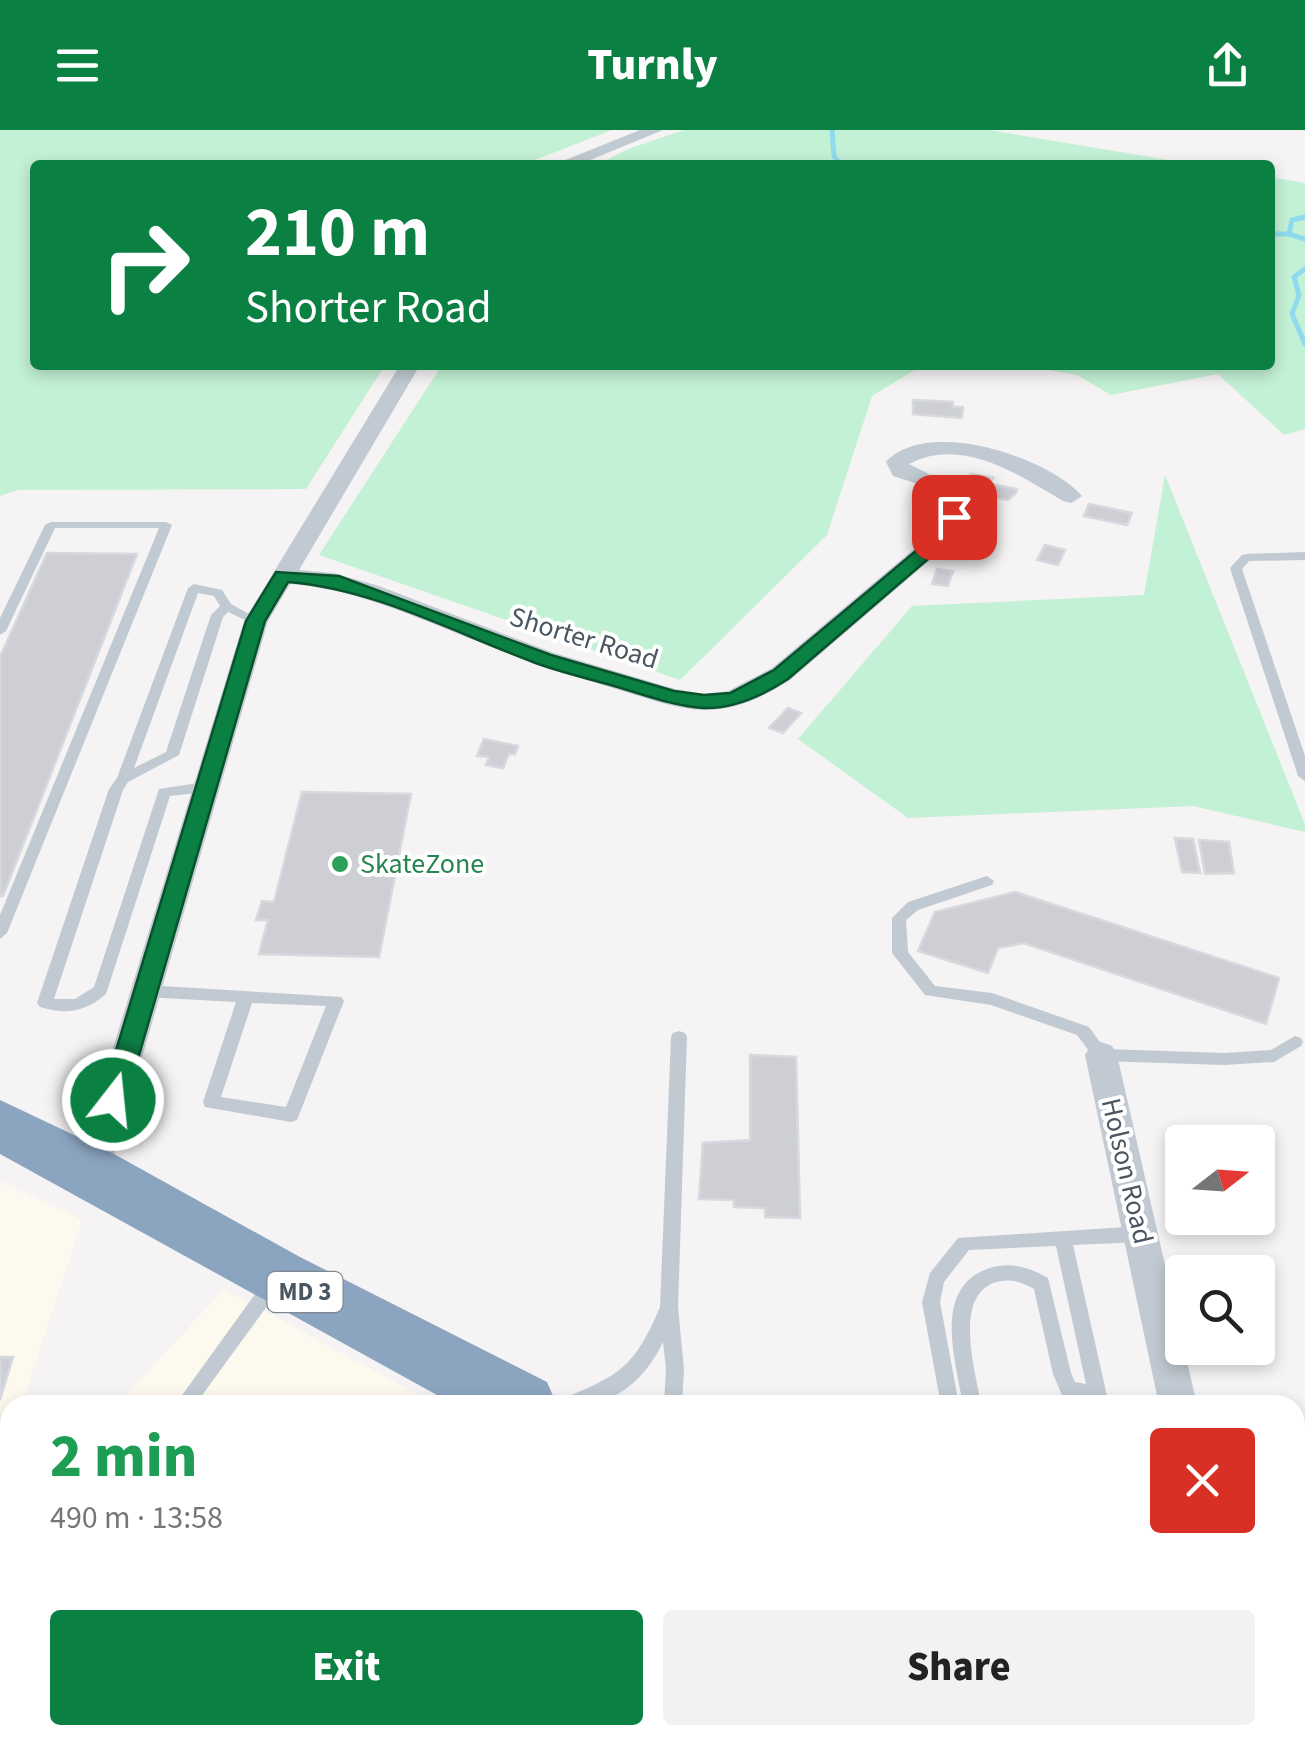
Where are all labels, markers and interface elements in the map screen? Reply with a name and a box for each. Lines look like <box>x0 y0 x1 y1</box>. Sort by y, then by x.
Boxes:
text: Turnly <box>587 33 718 97</box>
icon: menu <box>50 38 105 93</box>
icon: share <box>1200 38 1255 93</box>
text: 210 m <box>245 183 430 283</box>
icon: right <box>80 200 210 330</box>
text: Shorter Road <box>245 276 492 340</box>
pin <box>912 475 997 560</box>
icon: arrive <box>927 490 982 545</box>
street label: Shorter Road <box>505 596 663 680</box>
place label: SkateZone <box>360 844 484 884</box>
marker: SkateZone <box>329 853 351 875</box>
position arrow <box>61 1048 165 1152</box>
street label: Holson Road <box>1091 1094 1163 1248</box>
north arrow <box>1165 1125 1275 1235</box>
map controls <box>1165 1125 1275 1365</box>
button: search <box>1165 1255 1275 1365</box>
road number: MD 3 <box>268 1272 342 1312</box>
text: 2 min <box>50 1415 197 1500</box>
button: close <box>1150 1428 1255 1533</box>
text: 490 m · 13:58 <box>50 1495 223 1541</box>
button: Exit <box>50 1610 643 1725</box>
button: Share <box>663 1610 1255 1725</box>

